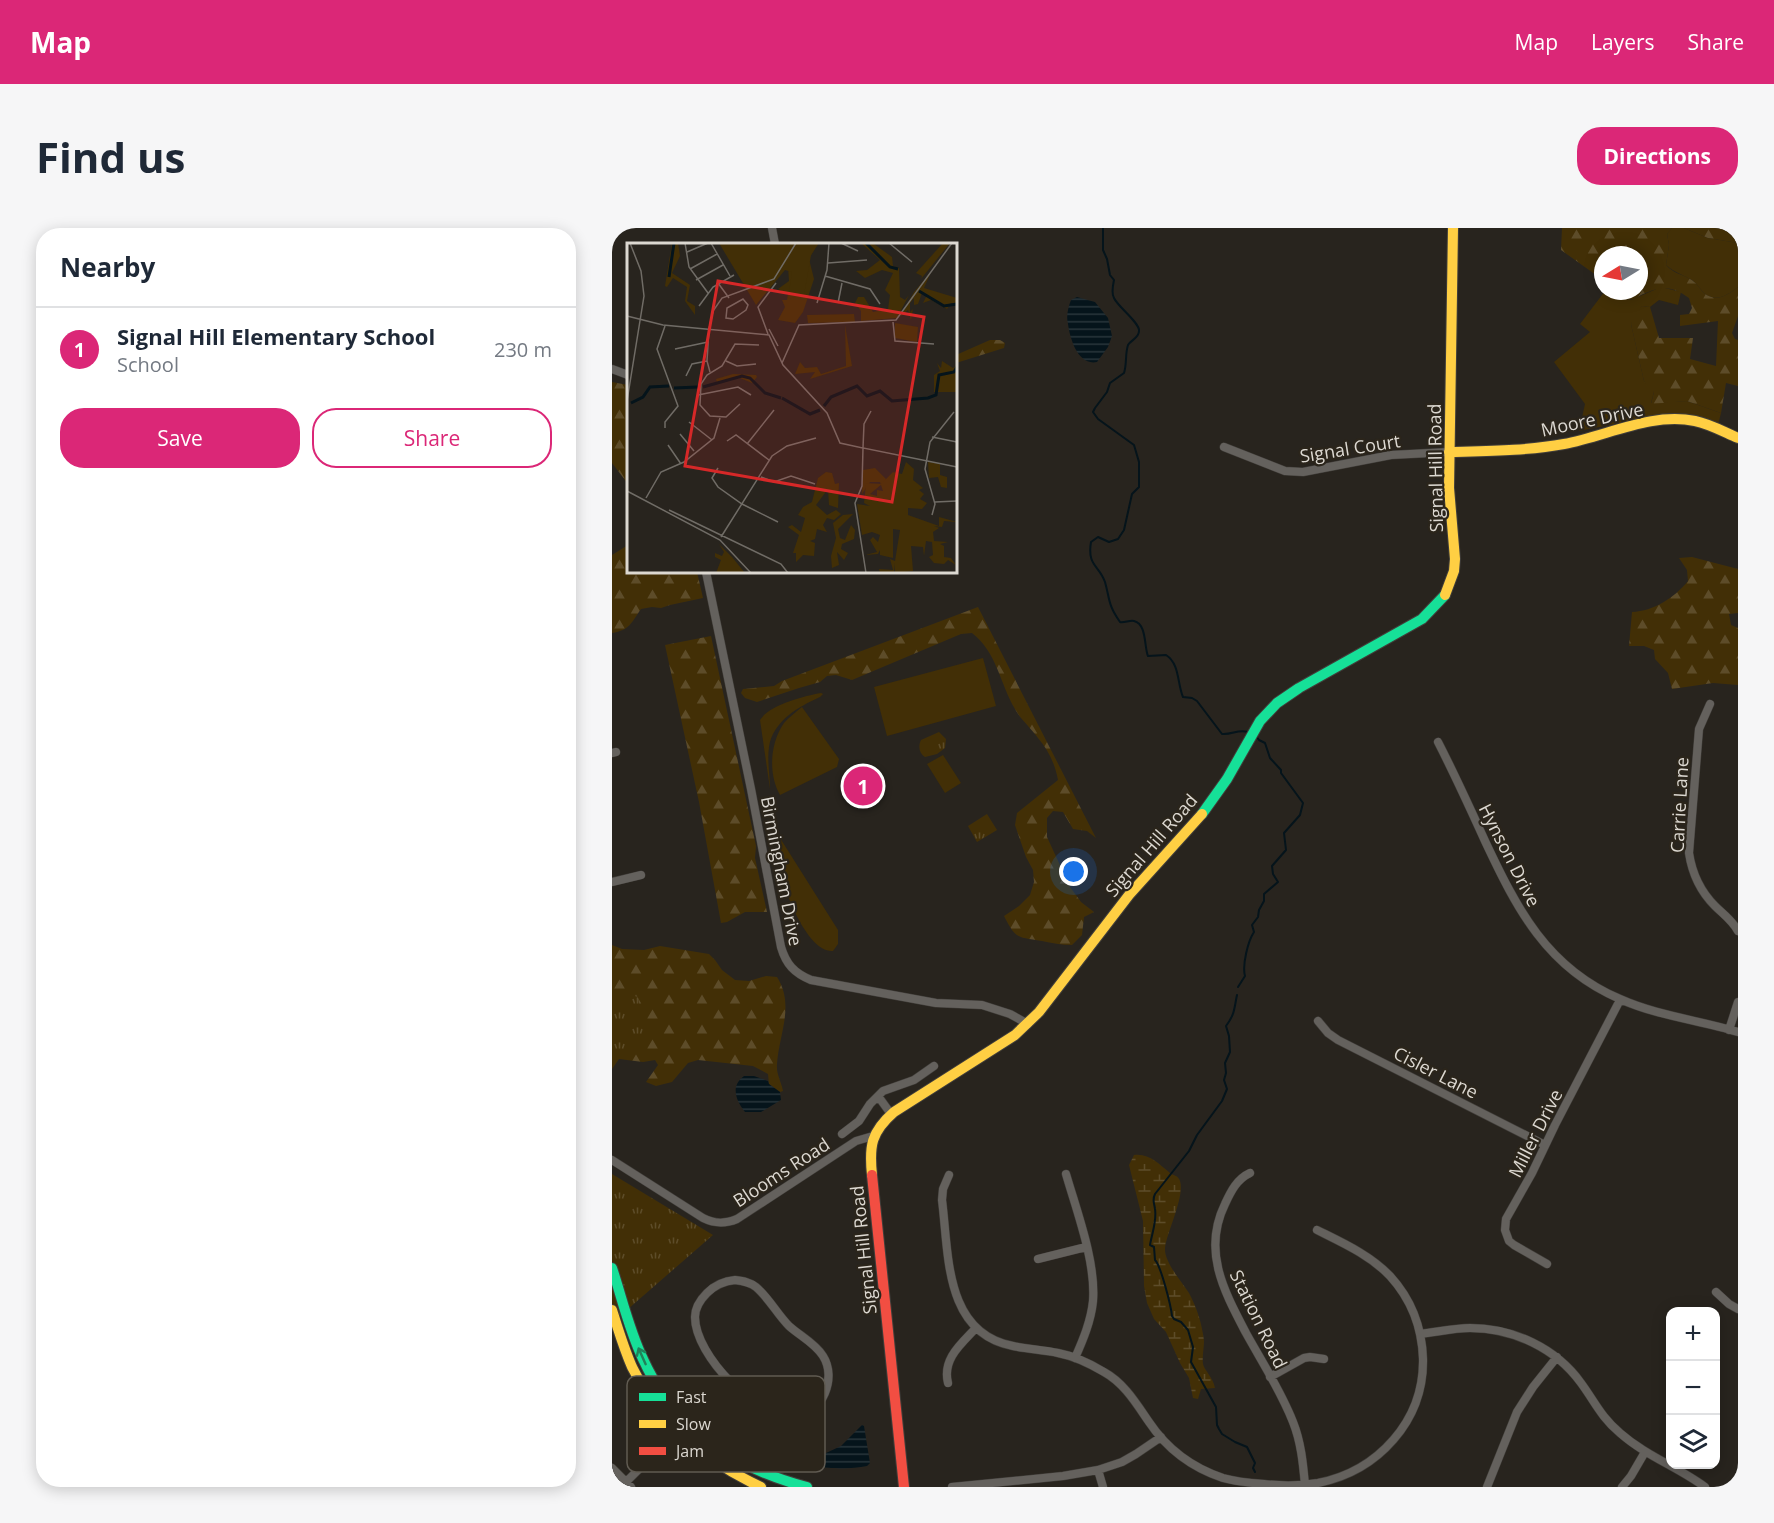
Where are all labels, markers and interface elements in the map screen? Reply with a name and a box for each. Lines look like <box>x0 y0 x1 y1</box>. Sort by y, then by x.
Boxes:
text: Map <box>30 23 91 61</box>
text: Map <box>1515 28 1558 56</box>
text: Layers <box>1591 28 1655 56</box>
text: Share <box>1688 28 1744 56</box>
button: Directions <box>1577 127 1738 185</box>
text: Find us <box>36 128 185 185</box>
inset map <box>627 243 957 573</box>
north arrow <box>1594 246 1648 300</box>
text: Nearby <box>60 249 155 285</box>
text: Signal Hill Elementary School <box>117 321 435 351</box>
text: 1 <box>74 336 85 363</box>
text: 230 m <box>494 336 552 363</box>
text: School <box>117 351 179 378</box>
street label: Moore Drive <box>1539 396 1645 442</box>
street label: Signal Hill Road <box>1422 403 1448 533</box>
button: Save <box>60 408 300 468</box>
button: Share <box>312 408 552 468</box>
street label: Signal Court <box>1298 428 1402 468</box>
street label: Carrie Lane <box>1665 756 1693 854</box>
pin: 1 <box>844 764 882 808</box>
street label: Signal Hill Road <box>1100 788 1202 902</box>
street label: Birmingham Drive <box>756 794 808 948</box>
street label: Hynson Drive <box>1474 799 1546 911</box>
your location <box>1059 857 1088 886</box>
street label: Cisler Lane <box>1390 1040 1482 1104</box>
street label: Miller Drive <box>1503 1085 1567 1181</box>
street label: Blooms Road <box>728 1132 834 1212</box>
street label: Signal Hill Road <box>844 1185 882 1315</box>
street label: Station Road <box>1225 1266 1293 1372</box>
map controls <box>1666 1307 1720 1469</box>
button: + <box>1666 1307 1720 1361</box>
one-way arrow <box>636 1348 647 1366</box>
button: − <box>1666 1361 1720 1415</box>
legend <box>627 1376 825 1472</box>
text: Fast <box>676 1386 707 1408</box>
text: Slow <box>676 1413 711 1435</box>
button: layers <box>1666 1415 1720 1469</box>
text: Jam <box>674 1440 704 1462</box>

